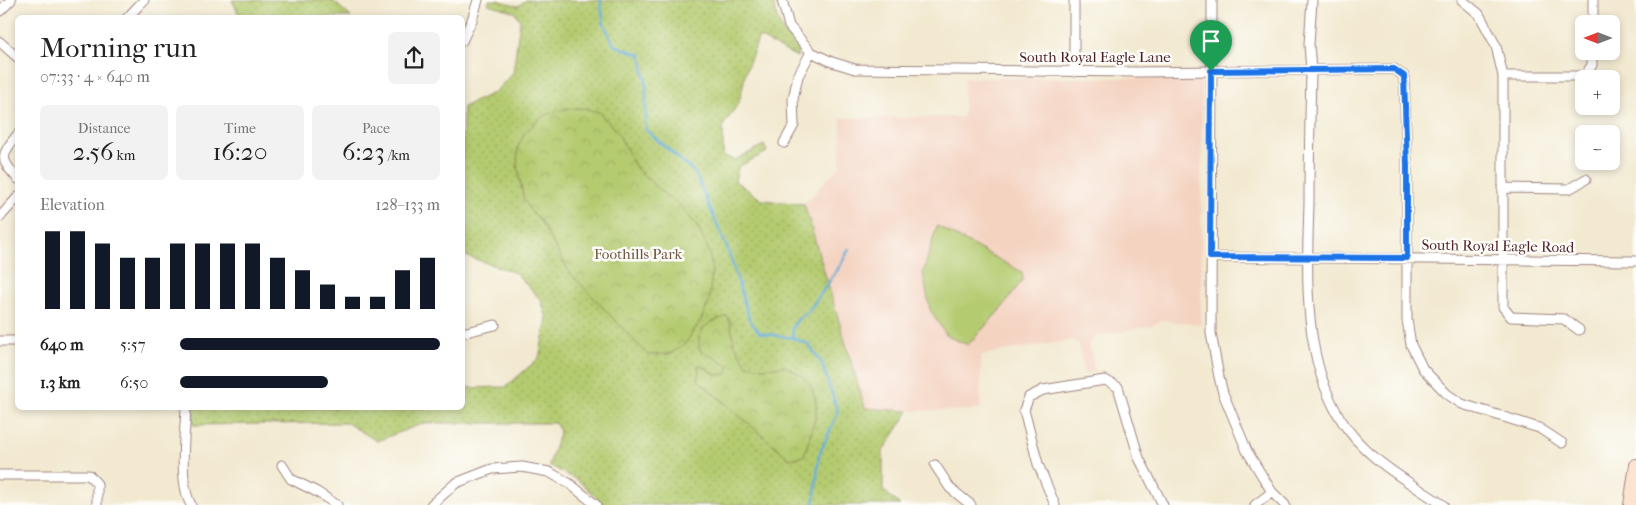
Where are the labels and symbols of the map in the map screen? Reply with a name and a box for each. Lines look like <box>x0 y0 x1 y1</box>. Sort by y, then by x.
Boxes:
north arrow <box>1575 15 1620 60</box>
pin <box>1190 20 1232 71</box>
street label: South Royal Eagle Lane <box>1019 48 1171 66</box>
street label: South Royal Eagle Road <box>1421 236 1575 256</box>
park label: Foothills Park <box>594 245 682 263</box>

